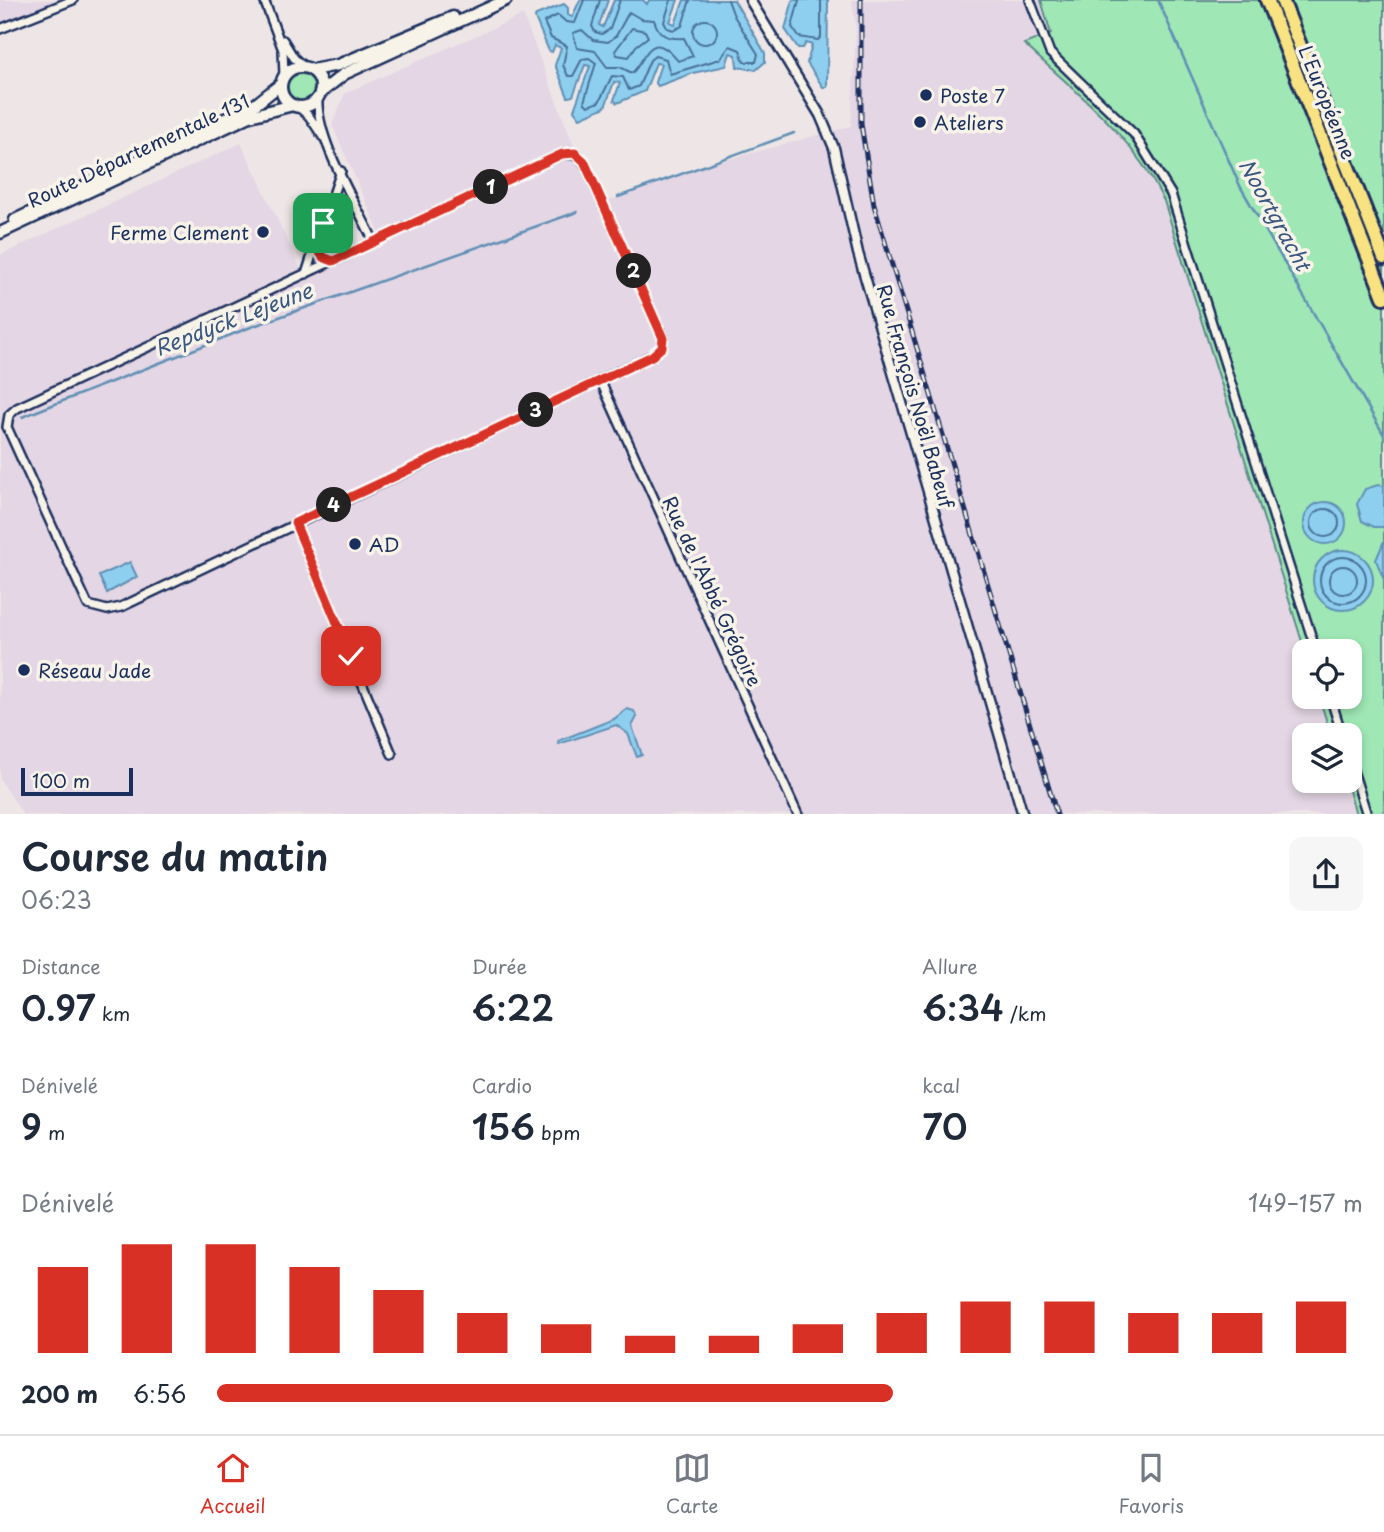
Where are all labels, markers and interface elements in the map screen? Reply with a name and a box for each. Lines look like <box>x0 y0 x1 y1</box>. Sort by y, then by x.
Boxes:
street label: L'Européenne <box>1292 41 1364 163</box>
place label: Poste 7 <box>940 81 1005 109</box>
street label: Route Départementale 131 <box>22 86 254 214</box>
marker: Poste 7 <box>918 87 934 103</box>
place label: Ateliers <box>934 108 1004 136</box>
marker: Ateliers <box>912 114 928 130</box>
water label: Noortgracht <box>1232 152 1321 278</box>
pin: 1 <box>474 170 508 204</box>
text: 1 <box>486 172 495 200</box>
pin <box>293 193 353 253</box>
icon: arrive <box>304 204 342 242</box>
place label: Ferme Clement <box>110 218 249 246</box>
marker: Ferme Clement <box>255 224 271 240</box>
pin: 2 <box>616 254 652 288</box>
text: 2 <box>627 256 640 284</box>
water label: Repdyck Lejeune <box>150 273 318 363</box>
street label: Rue François Noël Babeuf <box>871 281 962 512</box>
pin: 3 <box>518 392 554 428</box>
text: 3 <box>529 395 542 423</box>
pin: 4 <box>316 488 352 522</box>
text: 4 <box>327 490 340 518</box>
street label: Rue de l'Abbé Grégoire <box>657 491 769 691</box>
place label: AD <box>369 530 399 558</box>
marker: AD <box>347 536 363 552</box>
pin <box>321 626 381 686</box>
icon: check <box>332 637 370 675</box>
map controls <box>1292 639 1362 793</box>
button: locate <box>1292 639 1362 709</box>
place label: Réseau Jade <box>38 656 151 684</box>
marker: Réseau Jade <box>16 662 32 678</box>
button: layers <box>1292 723 1362 793</box>
scale bar <box>21 766 133 797</box>
text: 100 m <box>32 766 90 794</box>
text: Course du matin <box>21 827 328 884</box>
button: share <box>1289 837 1363 911</box>
text: 06:23 <box>21 882 92 917</box>
text: Distance <box>21 952 101 980</box>
text: Durée <box>472 952 527 980</box>
text: Allure <box>922 952 978 980</box>
text: 0.97 <box>21 980 96 1033</box>
text: 6:22 <box>472 980 554 1033</box>
text: 6:34 <box>922 980 1004 1033</box>
text: km <box>96 999 130 1027</box>
text: /km <box>1004 999 1046 1027</box>
text: Dénivelé <box>21 1071 98 1099</box>
text: Cardio <box>472 1071 532 1099</box>
text: kcal <box>922 1071 960 1099</box>
text: 9 <box>21 1099 42 1152</box>
text: 156 <box>472 1099 535 1152</box>
text: 70 <box>922 1099 968 1152</box>
text: m <box>42 1118 65 1146</box>
text: bpm <box>535 1118 580 1146</box>
text: Dénivelé <box>21 1185 114 1220</box>
text: 149–157 m <box>1248 1185 1363 1220</box>
text: 200 m <box>21 1376 98 1411</box>
text: 6:56 <box>133 1376 186 1411</box>
tab: Accueil <box>200 1449 266 1519</box>
tab: Carte <box>666 1449 718 1519</box>
tab: Favoris <box>1119 1449 1184 1519</box>

